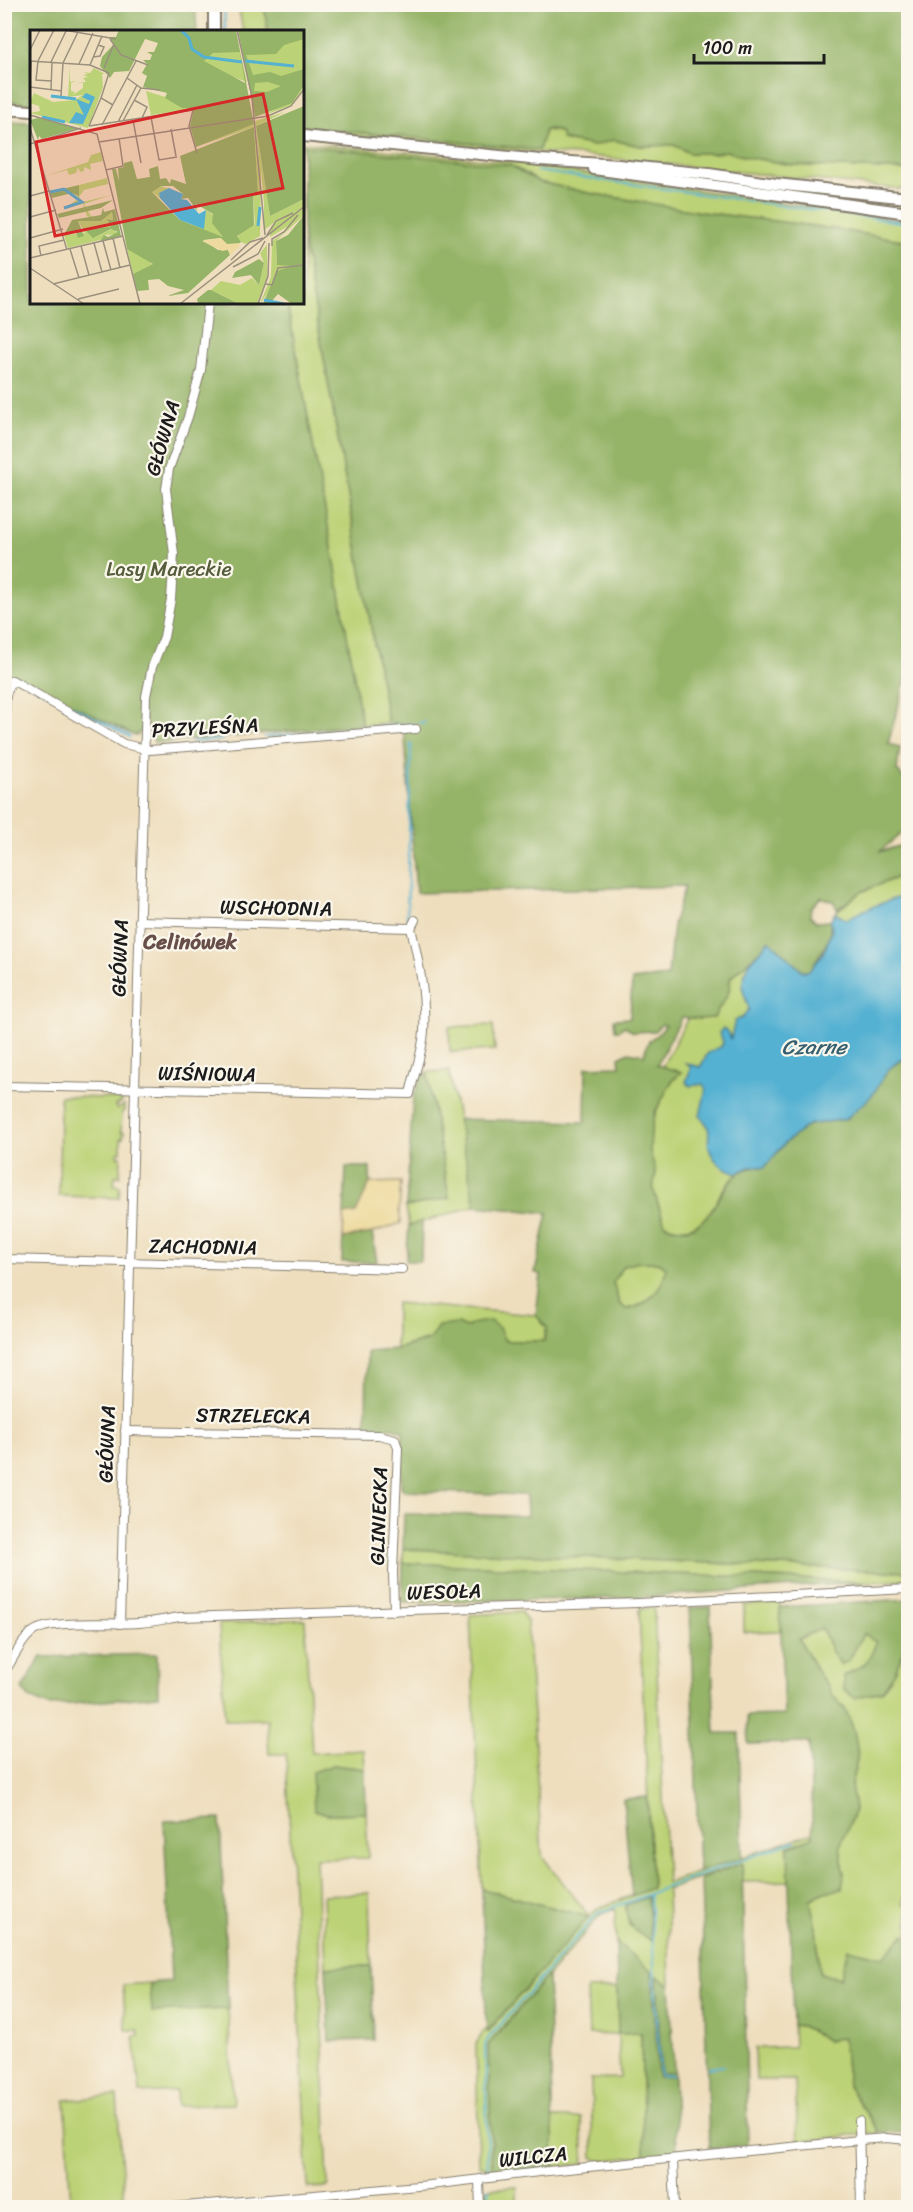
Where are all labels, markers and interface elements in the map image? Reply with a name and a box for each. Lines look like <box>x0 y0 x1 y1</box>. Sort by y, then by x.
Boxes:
scale bar <box>694 27 824 65</box>
inset map <box>30 30 304 304</box>
text: 100 m <box>703 32 752 64</box>
street label: GŁÓWNA <box>135 396 191 480</box>
park label: Lasy Mareckie <box>106 552 232 587</box>
street label: PRZYLEŚNA <box>151 708 259 748</box>
street label: WSCHODNIA <box>220 890 332 926</box>
street label: GŁÓWNA <box>101 919 139 997</box>
district label: Celinówek <box>142 923 238 961</box>
water label: Czarne <box>782 1028 848 1066</box>
street label: WIŚNIOWA <box>158 1056 256 1092</box>
street label: ZACHODNIA <box>148 1229 258 1265</box>
street label: STRZELECKA <box>195 1398 311 1434</box>
street label: GŁÓWNA <box>88 1405 126 1483</box>
street label: GLINIECKA <box>360 1466 398 1566</box>
street label: WESOŁA <box>406 1573 482 1611</box>
street label: WILCZA <box>497 2136 569 2178</box>

